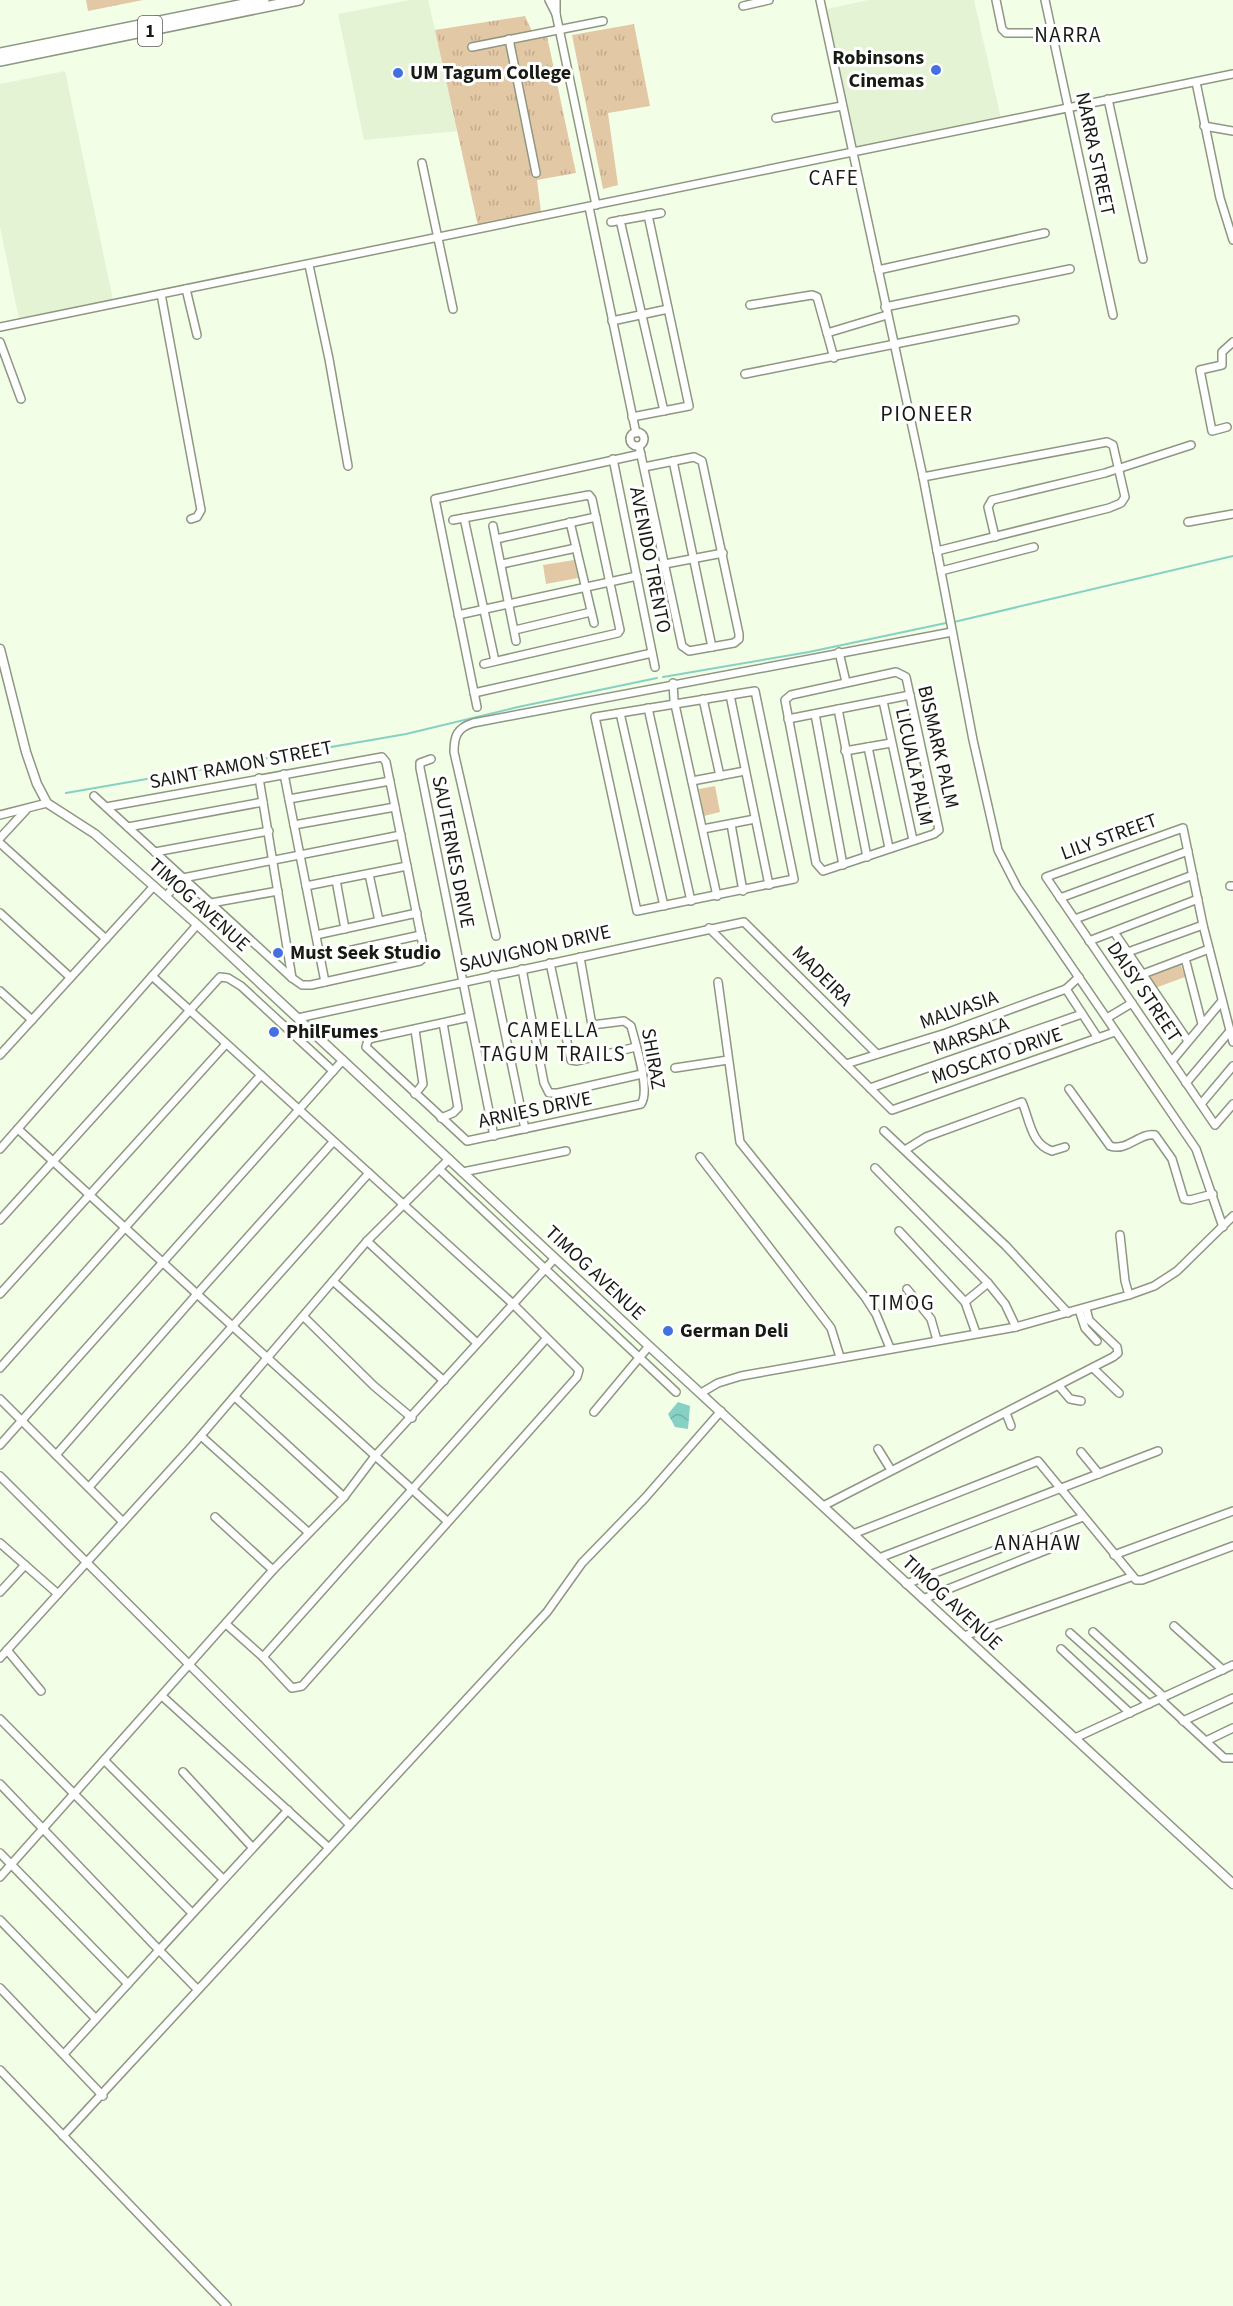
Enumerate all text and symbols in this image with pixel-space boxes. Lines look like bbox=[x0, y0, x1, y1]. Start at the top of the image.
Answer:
road number: 1 bbox=[138, 16, 162, 46]
district label: NARRA bbox=[1034, 20, 1102, 50]
place label: Robinsons Cinemas bbox=[832, 44, 924, 95]
place label: UM Tagum College bbox=[410, 59, 571, 87]
marker: Robinsons Cinemas bbox=[929, 63, 943, 77]
marker: UM Tagum College bbox=[391, 66, 405, 80]
street label: NARRA STREET bbox=[1068, 90, 1122, 219]
district label: CAFE bbox=[809, 163, 859, 193]
district label: PIONEER bbox=[880, 398, 974, 430]
street label: AVENIDO TRENTO bbox=[622, 485, 678, 635]
street label: BISMARK PALM bbox=[910, 683, 966, 811]
street label: LICUALA PALM bbox=[888, 706, 940, 828]
street label: SAINT RAMON STREET bbox=[147, 734, 335, 796]
street label: SAUTERNES DRIVE bbox=[424, 773, 482, 931]
street label: LILY STREET bbox=[1057, 806, 1161, 867]
street label: TIMOG AVENUE bbox=[142, 852, 256, 958]
street label: SAUVIGNON DRIVE bbox=[456, 918, 614, 980]
street label: DAISY STREET bbox=[1100, 936, 1188, 1048]
place label: Must Seek Studio bbox=[290, 939, 441, 967]
street label: MADEIRA bbox=[785, 939, 859, 1013]
marker: Must Seek Studio bbox=[271, 946, 285, 960]
street label: MALVASIA bbox=[916, 983, 1002, 1036]
street label: MARSALA bbox=[929, 1010, 1013, 1062]
district label: CAMELLA TAGUM TRAILS bbox=[480, 1015, 626, 1069]
place label: PhilFumes bbox=[286, 1018, 379, 1046]
street label: MOSCATO DRIVE bbox=[928, 1020, 1066, 1092]
marker: PhilFumes bbox=[267, 1025, 281, 1039]
street label: SHIRAZ bbox=[634, 1026, 672, 1092]
street label: ARNIES DRIVE bbox=[476, 1084, 594, 1136]
street label: TIMOG AVENUE bbox=[539, 1219, 651, 1327]
district label: TIMOG bbox=[869, 1288, 935, 1318]
place label: German Deli bbox=[680, 1317, 789, 1345]
marker: German Deli bbox=[661, 1324, 675, 1338]
district label: ANAHAW bbox=[995, 1528, 1082, 1558]
street label: TIMOG AVENUE bbox=[896, 1549, 1008, 1657]

